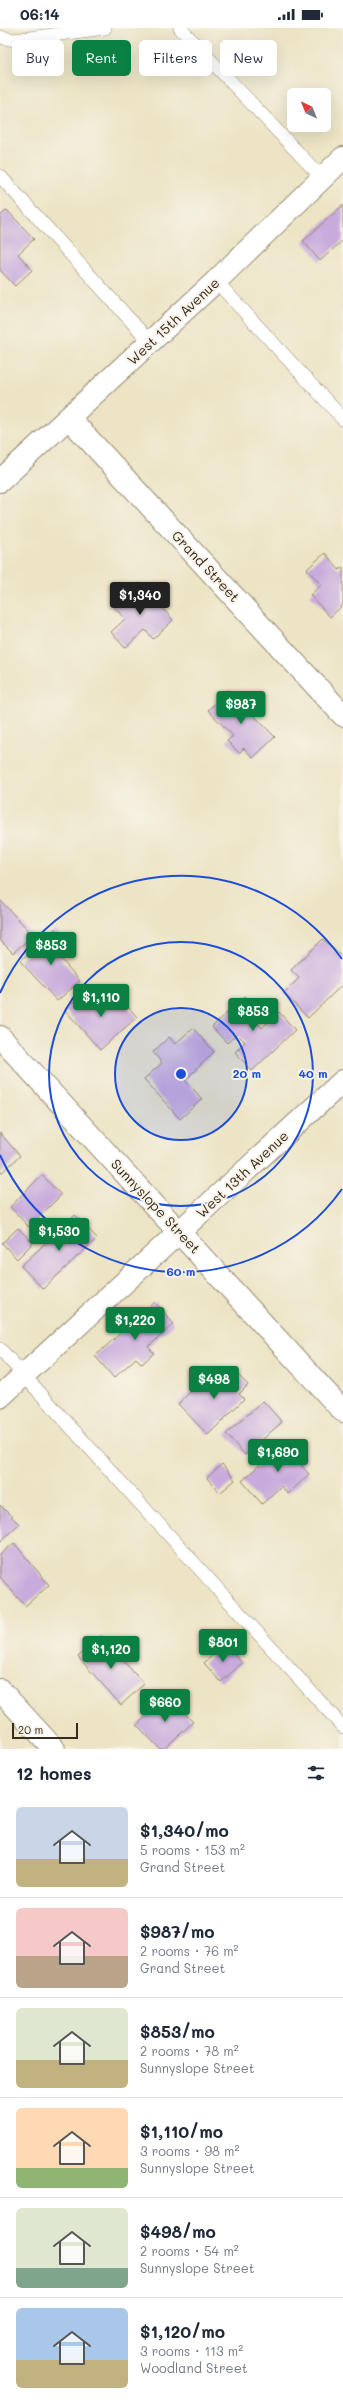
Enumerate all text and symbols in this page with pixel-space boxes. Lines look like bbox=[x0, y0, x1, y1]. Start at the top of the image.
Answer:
text: 06:14 bbox=[20, 4, 60, 24]
chip: Buy bbox=[12, 40, 64, 76]
chip: Rent bbox=[72, 40, 131, 76]
chip: Filters bbox=[139, 40, 212, 76]
chip: New bbox=[220, 40, 277, 76]
north arrow bbox=[287, 88, 331, 132]
map controls bbox=[287, 88, 331, 132]
street label: West 15th Avenue bbox=[123, 273, 223, 369]
street label: Grand Street bbox=[168, 526, 244, 606]
pin: $1,340 bbox=[107, 582, 173, 616]
text: $1,340 bbox=[119, 586, 161, 603]
pin: $987 bbox=[217, 691, 265, 725]
text: $987 bbox=[225, 695, 257, 712]
pin: $853 bbox=[27, 932, 75, 966]
text: $853 bbox=[35, 936, 67, 953]
pin: $1,110 bbox=[68, 984, 134, 1018]
text: $1,110 bbox=[82, 988, 120, 1005]
pin: $853 bbox=[229, 998, 277, 1032]
text: $853 bbox=[237, 1002, 269, 1019]
text: 20 m bbox=[233, 1065, 261, 1081]
text: 40 m bbox=[298, 1065, 328, 1081]
centre of rings bbox=[174, 1067, 188, 1081]
street label: West 13th Avenue bbox=[192, 1126, 292, 1222]
street label: Sunnyslope Street bbox=[107, 1154, 205, 1258]
pin: $1,530 bbox=[26, 1218, 92, 1252]
text: $1,530 bbox=[38, 1222, 80, 1239]
text: 60 m bbox=[167, 1263, 195, 1279]
pin: $1,220 bbox=[102, 1307, 168, 1341]
text: $1,220 bbox=[115, 1311, 155, 1328]
pin: $498 bbox=[190, 1366, 238, 1400]
text: $498 bbox=[198, 1370, 230, 1387]
pin: $1,690 bbox=[245, 1439, 311, 1473]
text: $1,690 bbox=[257, 1443, 299, 1460]
pin: $801 bbox=[199, 1629, 247, 1663]
text: $801 bbox=[208, 1633, 238, 1650]
pin: $1,120 bbox=[78, 1636, 144, 1670]
text: $1,120 bbox=[91, 1640, 131, 1657]
pin: $660 bbox=[141, 1689, 189, 1723]
text: $660 bbox=[149, 1693, 181, 1710]
scale bar bbox=[12, 1721, 78, 1740]
text: 20 m bbox=[18, 1722, 43, 1737]
text: 12 homes bbox=[16, 1762, 92, 1784]
icon: filters bbox=[305, 1762, 327, 1784]
text: $1,340/mo bbox=[140, 1819, 229, 1841]
icon: home bbox=[48, 1823, 96, 1871]
text: 5 rooms · 153 m² bbox=[140, 1841, 245, 1858]
text: Grand Street bbox=[140, 1858, 225, 1875]
text: $987/mo bbox=[140, 1920, 214, 1942]
icon: home bbox=[48, 1924, 96, 1972]
text: 2 rooms · 76 m² bbox=[140, 1942, 239, 1959]
text: Grand Street bbox=[140, 1959, 225, 1976]
text: $853/mo bbox=[140, 2020, 215, 2042]
icon: home bbox=[48, 2024, 96, 2072]
text: 2 rooms · 78 m² bbox=[140, 2042, 239, 2059]
text: Sunnyslope Street bbox=[140, 2059, 255, 2076]
text: $1,110/mo bbox=[140, 2120, 223, 2142]
icon: home bbox=[48, 2124, 96, 2172]
text: 3 rooms · 98 m² bbox=[140, 2142, 239, 2159]
text: Sunnyslope Street bbox=[140, 2159, 255, 2176]
text: $498/mo bbox=[140, 2220, 216, 2242]
icon: home bbox=[48, 2224, 96, 2272]
text: 2 rooms · 54 m² bbox=[140, 2242, 239, 2259]
text: Sunnyslope Street bbox=[140, 2259, 255, 2276]
text: $1,120/mo bbox=[140, 2320, 225, 2342]
icon: home bbox=[48, 2324, 96, 2372]
text: 3 rooms · 113 m² bbox=[140, 2342, 243, 2359]
text: Woodland Street bbox=[140, 2359, 247, 2376]

